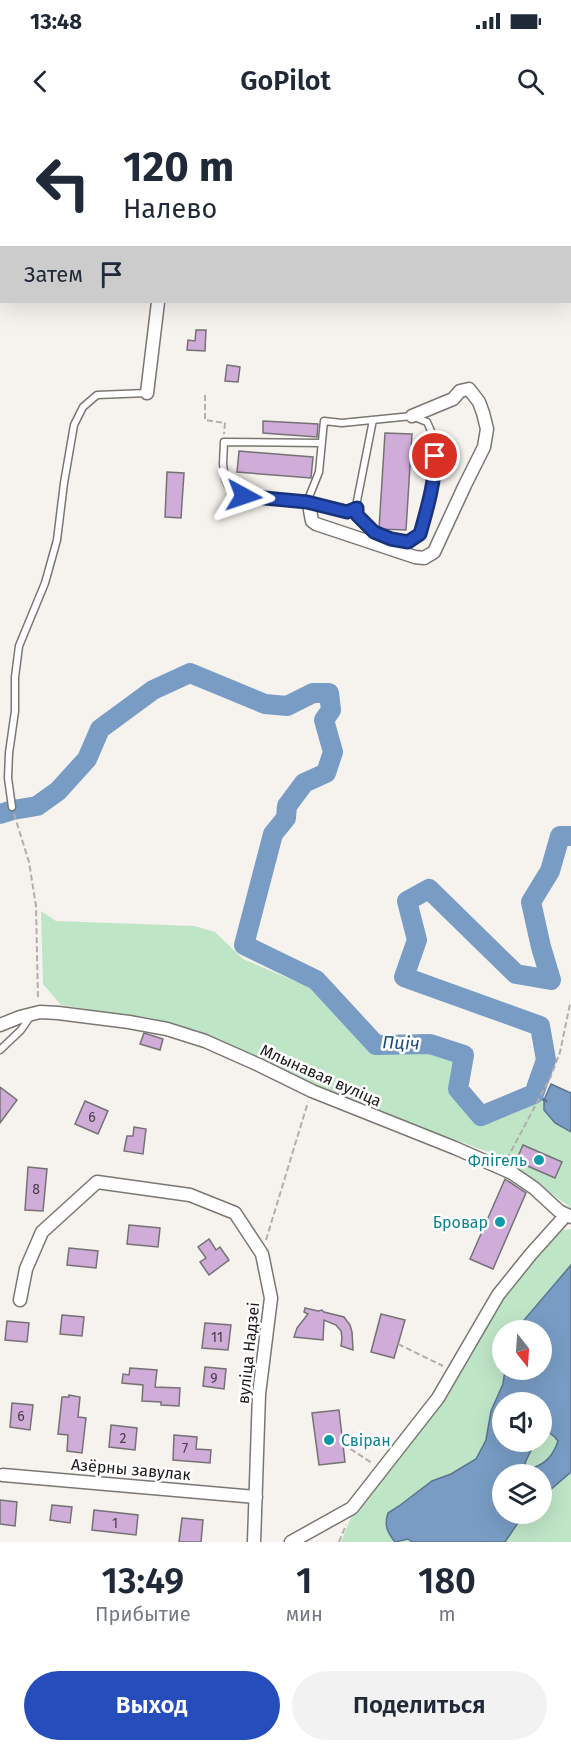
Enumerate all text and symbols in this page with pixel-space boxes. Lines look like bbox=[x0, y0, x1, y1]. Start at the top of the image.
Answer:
text: 13:48 bbox=[30, 8, 82, 35]
icon: back bbox=[24, 65, 57, 98]
text: GoPilot bbox=[240, 65, 331, 97]
icon: search bbox=[514, 65, 547, 98]
text: 120 m bbox=[123, 142, 234, 192]
icon: left bbox=[24, 144, 102, 222]
text: Налево bbox=[123, 193, 217, 225]
icon: arrive bbox=[95, 258, 128, 291]
text: Затем bbox=[24, 261, 83, 288]
pin bbox=[409, 430, 460, 481]
icon: arrive bbox=[418, 439, 451, 472]
position arrow bbox=[212, 464, 276, 528]
water label: Пціч bbox=[382, 1031, 420, 1055]
street label: Млынавая вуліца bbox=[257, 1040, 384, 1111]
house number: 6 bbox=[88, 1109, 96, 1126]
place label: Флігель bbox=[468, 1151, 527, 1170]
marker: Флігель bbox=[532, 1153, 546, 1167]
house number: 8 bbox=[32, 1181, 40, 1198]
place label: Бровар bbox=[433, 1213, 488, 1232]
marker: Бровар bbox=[493, 1215, 507, 1229]
street label: вуліца Надзеі bbox=[234, 1301, 263, 1405]
north arrow bbox=[492, 1320, 552, 1380]
map controls bbox=[492, 1320, 552, 1524]
house number: 11 bbox=[211, 1329, 223, 1346]
house number: 9 bbox=[210, 1370, 218, 1387]
button: sound bbox=[492, 1392, 552, 1452]
house number: 6 bbox=[17, 1408, 25, 1425]
house number: 2 bbox=[120, 1430, 127, 1447]
place label: Свіран bbox=[341, 1431, 391, 1450]
marker: Свіран bbox=[322, 1433, 336, 1447]
house number: 7 bbox=[182, 1440, 188, 1457]
street label: Азёрны завулак bbox=[70, 1455, 192, 1484]
button: layers bbox=[492, 1464, 552, 1524]
house number: 1 bbox=[112, 1515, 118, 1532]
text: 13:49 bbox=[102, 1559, 184, 1603]
text: 1 bbox=[296, 1559, 313, 1603]
text: 180 bbox=[418, 1559, 476, 1603]
text: Прибытие bbox=[95, 1602, 191, 1626]
text: мин bbox=[286, 1602, 323, 1626]
text: m bbox=[438, 1602, 456, 1626]
button: Выход bbox=[24, 1671, 280, 1740]
button: Поделиться bbox=[292, 1671, 547, 1740]

